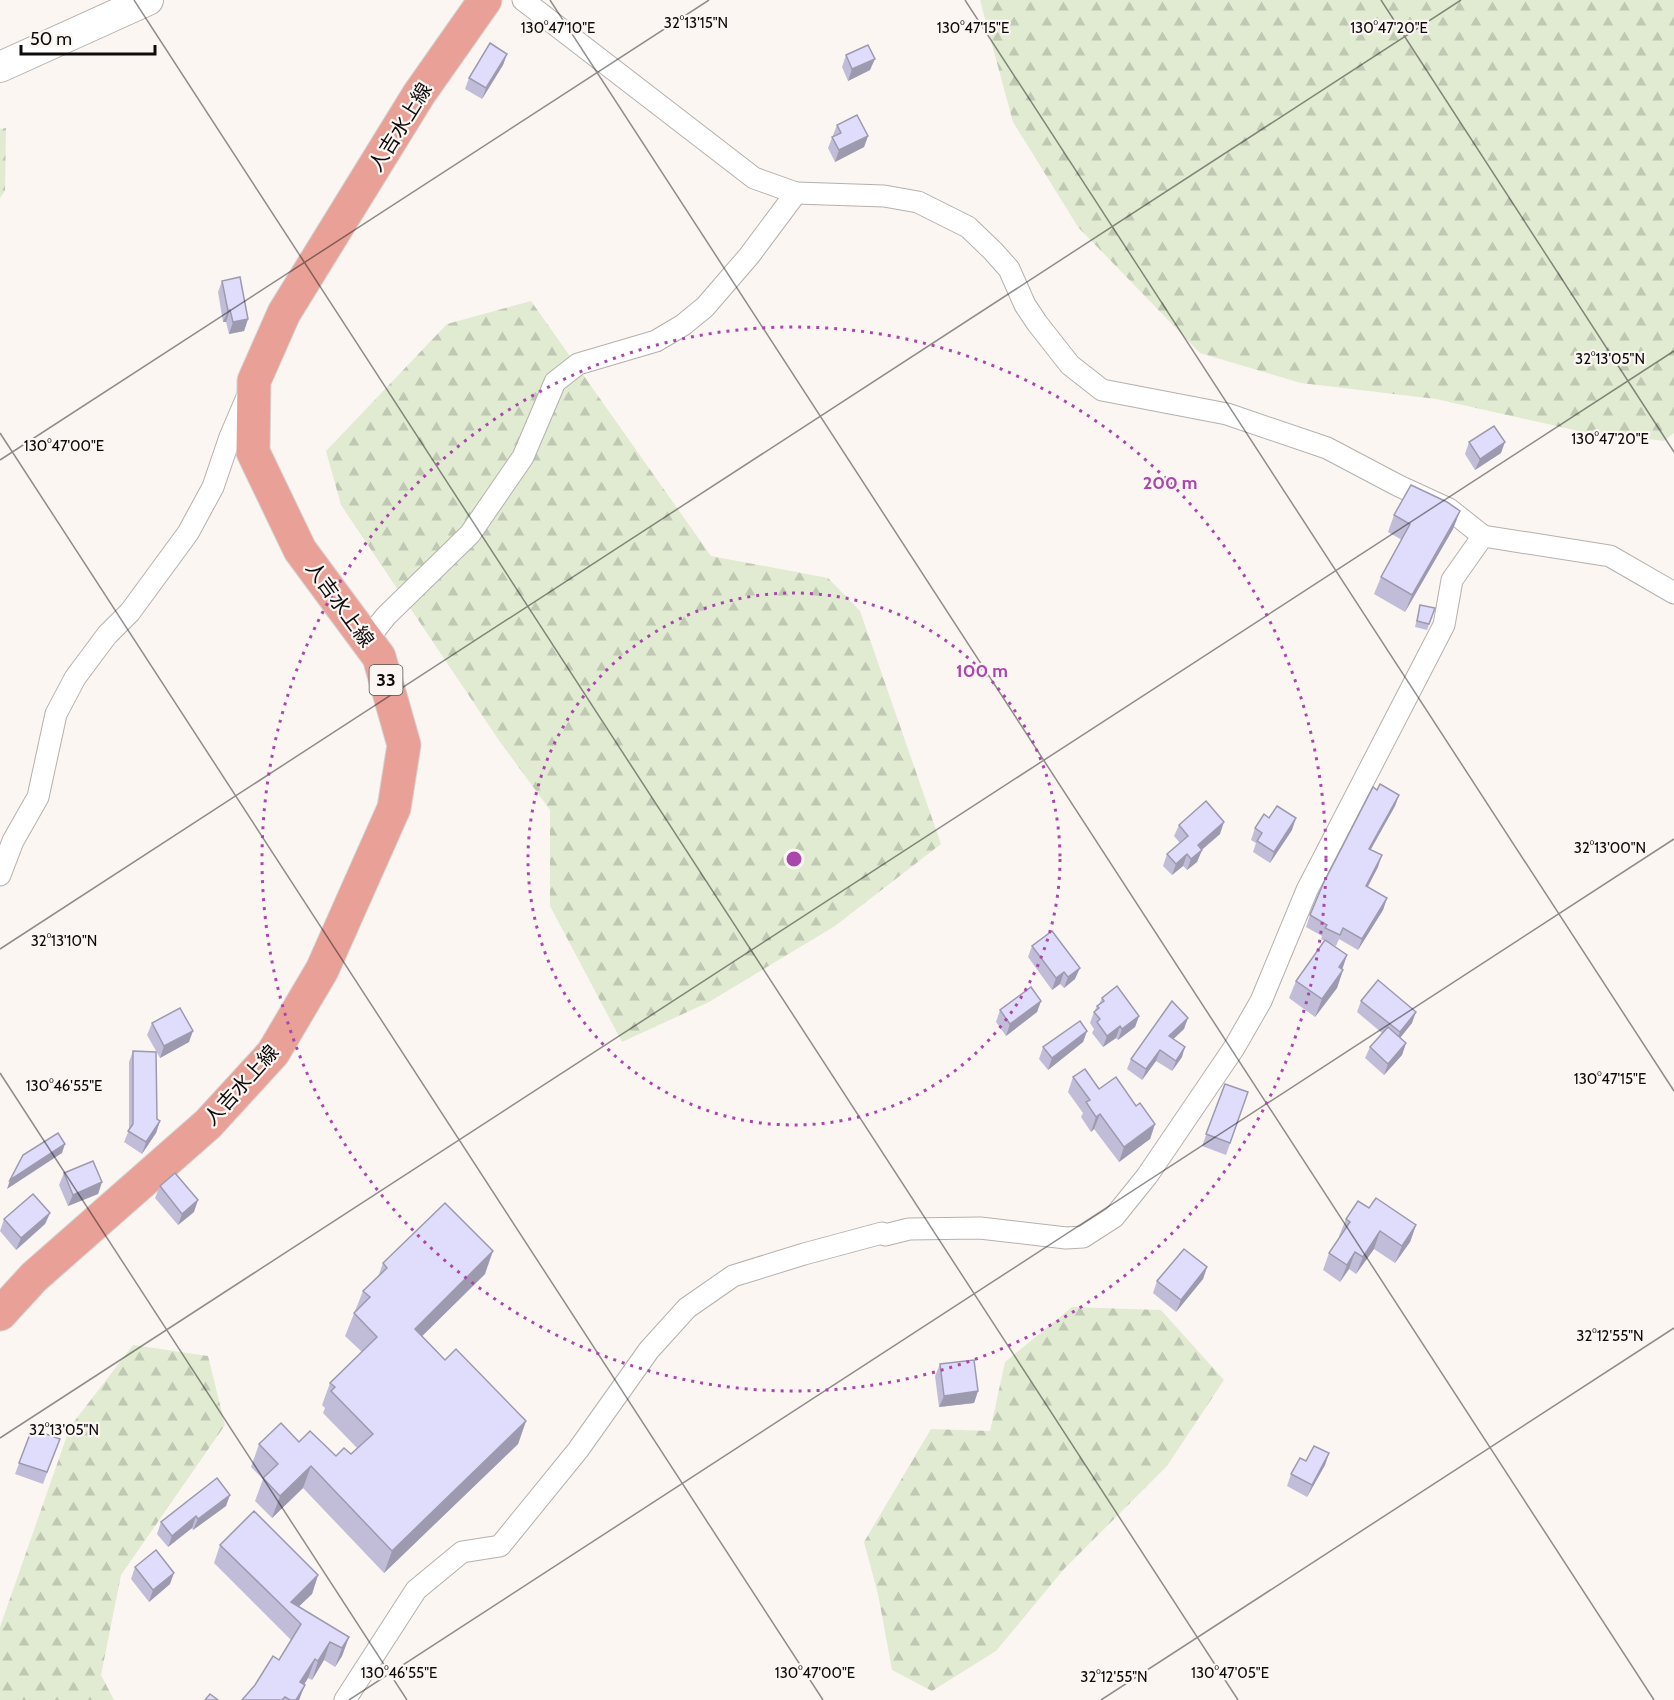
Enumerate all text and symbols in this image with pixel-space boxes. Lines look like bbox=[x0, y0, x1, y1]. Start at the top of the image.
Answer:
text: 32°13'15"N bbox=[664, 14, 728, 32]
scale bar bbox=[21, 18, 154, 56]
text: 130°47'10"E bbox=[521, 19, 595, 37]
text: 130°47'15"E bbox=[937, 19, 1009, 37]
text: 130°47'20"E bbox=[1350, 19, 1428, 37]
text: 50 m bbox=[30, 28, 72, 50]
street label: 人吉水上線 bbox=[363, 78, 437, 176]
text: 32°13'05"N bbox=[1575, 350, 1645, 368]
text: 130°47'20"E bbox=[1571, 430, 1649, 448]
text: 130°47'00"E bbox=[24, 437, 104, 455]
text: 200 m bbox=[1143, 472, 1197, 494]
street label: 人吉水上線 bbox=[301, 556, 379, 652]
text: 100 m bbox=[956, 660, 1008, 682]
road number: 33 bbox=[370, 665, 402, 695]
text: 32°13'00"N bbox=[1574, 839, 1646, 857]
centre of rings bbox=[784, 849, 804, 869]
text: 32°13'10"N bbox=[31, 932, 97, 950]
street label: 人吉水上線 bbox=[199, 1040, 283, 1130]
text: 130°47'15"E bbox=[1574, 1070, 1646, 1088]
text: 130°46'55"E bbox=[26, 1077, 102, 1095]
text: 32°12'55"N bbox=[1576, 1327, 1644, 1345]
text: 32°13'05"N bbox=[29, 1421, 99, 1439]
text: 130°46'55"E bbox=[361, 1664, 437, 1682]
text: 130°47'00"E bbox=[775, 1664, 855, 1682]
text: 130°47'05"E bbox=[1191, 1664, 1269, 1682]
text: 32°12'55"N bbox=[1080, 1668, 1148, 1686]

